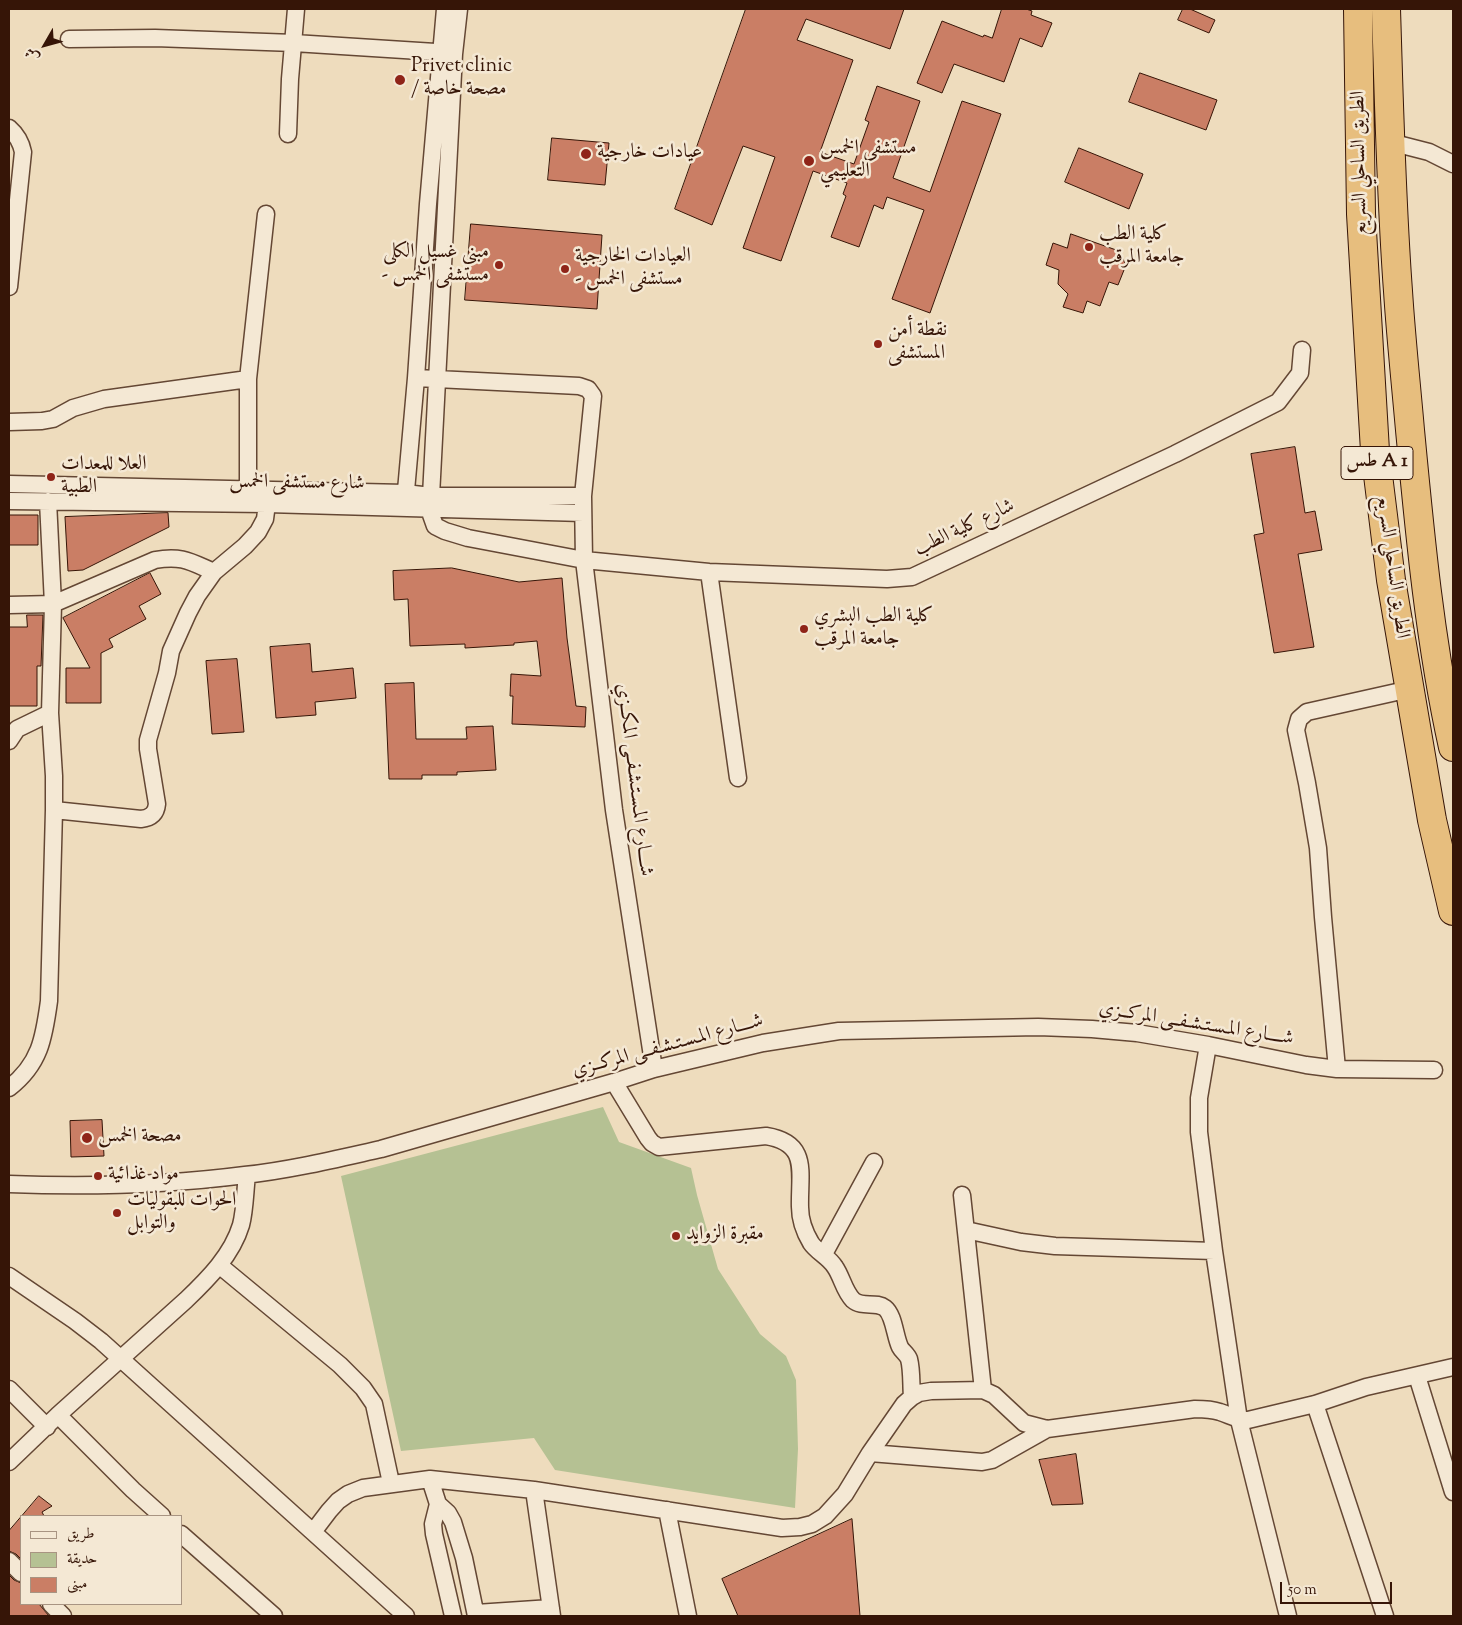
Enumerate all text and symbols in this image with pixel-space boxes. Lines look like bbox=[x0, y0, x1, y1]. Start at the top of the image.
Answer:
north arrow bbox=[20, 20, 70, 70]
text: ش bbox=[21, 43, 45, 66]
place label: Privet clinic / مصحة خاصة bbox=[411, 56, 512, 103]
marker: Privet clinic / مصحة خاصة bbox=[393, 73, 407, 87]
street label: الطريق الساحلي السريع bbox=[1348, 91, 1374, 235]
place label: مستشفى الخمس التعليمي bbox=[820, 138, 917, 185]
place label: عيادات خارجية bbox=[597, 142, 702, 166]
marker: عيادات خارجية bbox=[579, 147, 593, 161]
marker: مستشفى الخمس التعليمي bbox=[802, 154, 816, 168]
place label: كلية الطب جامعة المرقب bbox=[1099, 224, 1184, 271]
marker: كلية الطب جامعة المرقب bbox=[1083, 241, 1095, 253]
place label: مبنى غسيل الكلى - مستشفى الخمس bbox=[381, 242, 489, 289]
place label: العيادات الخارجية - مستشفى الخمس bbox=[575, 246, 691, 293]
marker: مبنى غسيل الكلى - مستشفى الخمس bbox=[493, 259, 505, 271]
marker: العيادات الخارجية - مستشفى الخمس bbox=[559, 263, 571, 275]
place label: نقطة أمن المستشفى bbox=[888, 320, 947, 367]
marker: نقطة أمن المستشفى bbox=[872, 338, 884, 350]
road number: طس A 1 bbox=[1341, 446, 1413, 479]
place label: العلا للمعدات الطبية bbox=[61, 454, 147, 501]
marker: العلا للمعدات الطبية bbox=[45, 471, 57, 483]
street label: شارع مستشفى الخمس bbox=[229, 471, 365, 497]
street label: الطريق الساحلي السريع bbox=[1369, 494, 1413, 640]
street label: شارع كلية الطب bbox=[911, 495, 1019, 563]
place label: كلية الطب البشري جامعة المرقب bbox=[814, 606, 934, 653]
marker: كلية الطب البشري جامعة المرقب bbox=[798, 623, 810, 635]
street label: شــــارع المـسـتـشـفــى المكــزي bbox=[609, 682, 657, 878]
street label: شــــارع المـسـتـشـفــى المركــزي bbox=[1097, 998, 1295, 1052]
street label: شــــارع المـسـتـشـفــى المركــزي bbox=[570, 1010, 766, 1084]
place label: مصحة الخمس bbox=[98, 1126, 182, 1150]
marker: مصحة الخمس bbox=[80, 1131, 94, 1145]
place label: مواد غذائية bbox=[108, 1164, 179, 1188]
marker: مواد غذائية bbox=[92, 1170, 104, 1182]
place label: الحوات للبقوليات والتوابل bbox=[127, 1190, 236, 1237]
marker: الحوات للبقوليات والتوابل bbox=[111, 1207, 123, 1219]
place label: مقبرة الزوايد bbox=[686, 1224, 764, 1248]
marker: مقبرة الزوايد bbox=[670, 1230, 682, 1242]
legend bbox=[20, 1515, 182, 1605]
text: طريق bbox=[67, 1524, 94, 1545]
text: حديقة bbox=[67, 1549, 97, 1570]
scale bar bbox=[1282, 1572, 1394, 1604]
text: مبنى bbox=[67, 1574, 87, 1595]
text: 50 m bbox=[1288, 1580, 1317, 1601]

